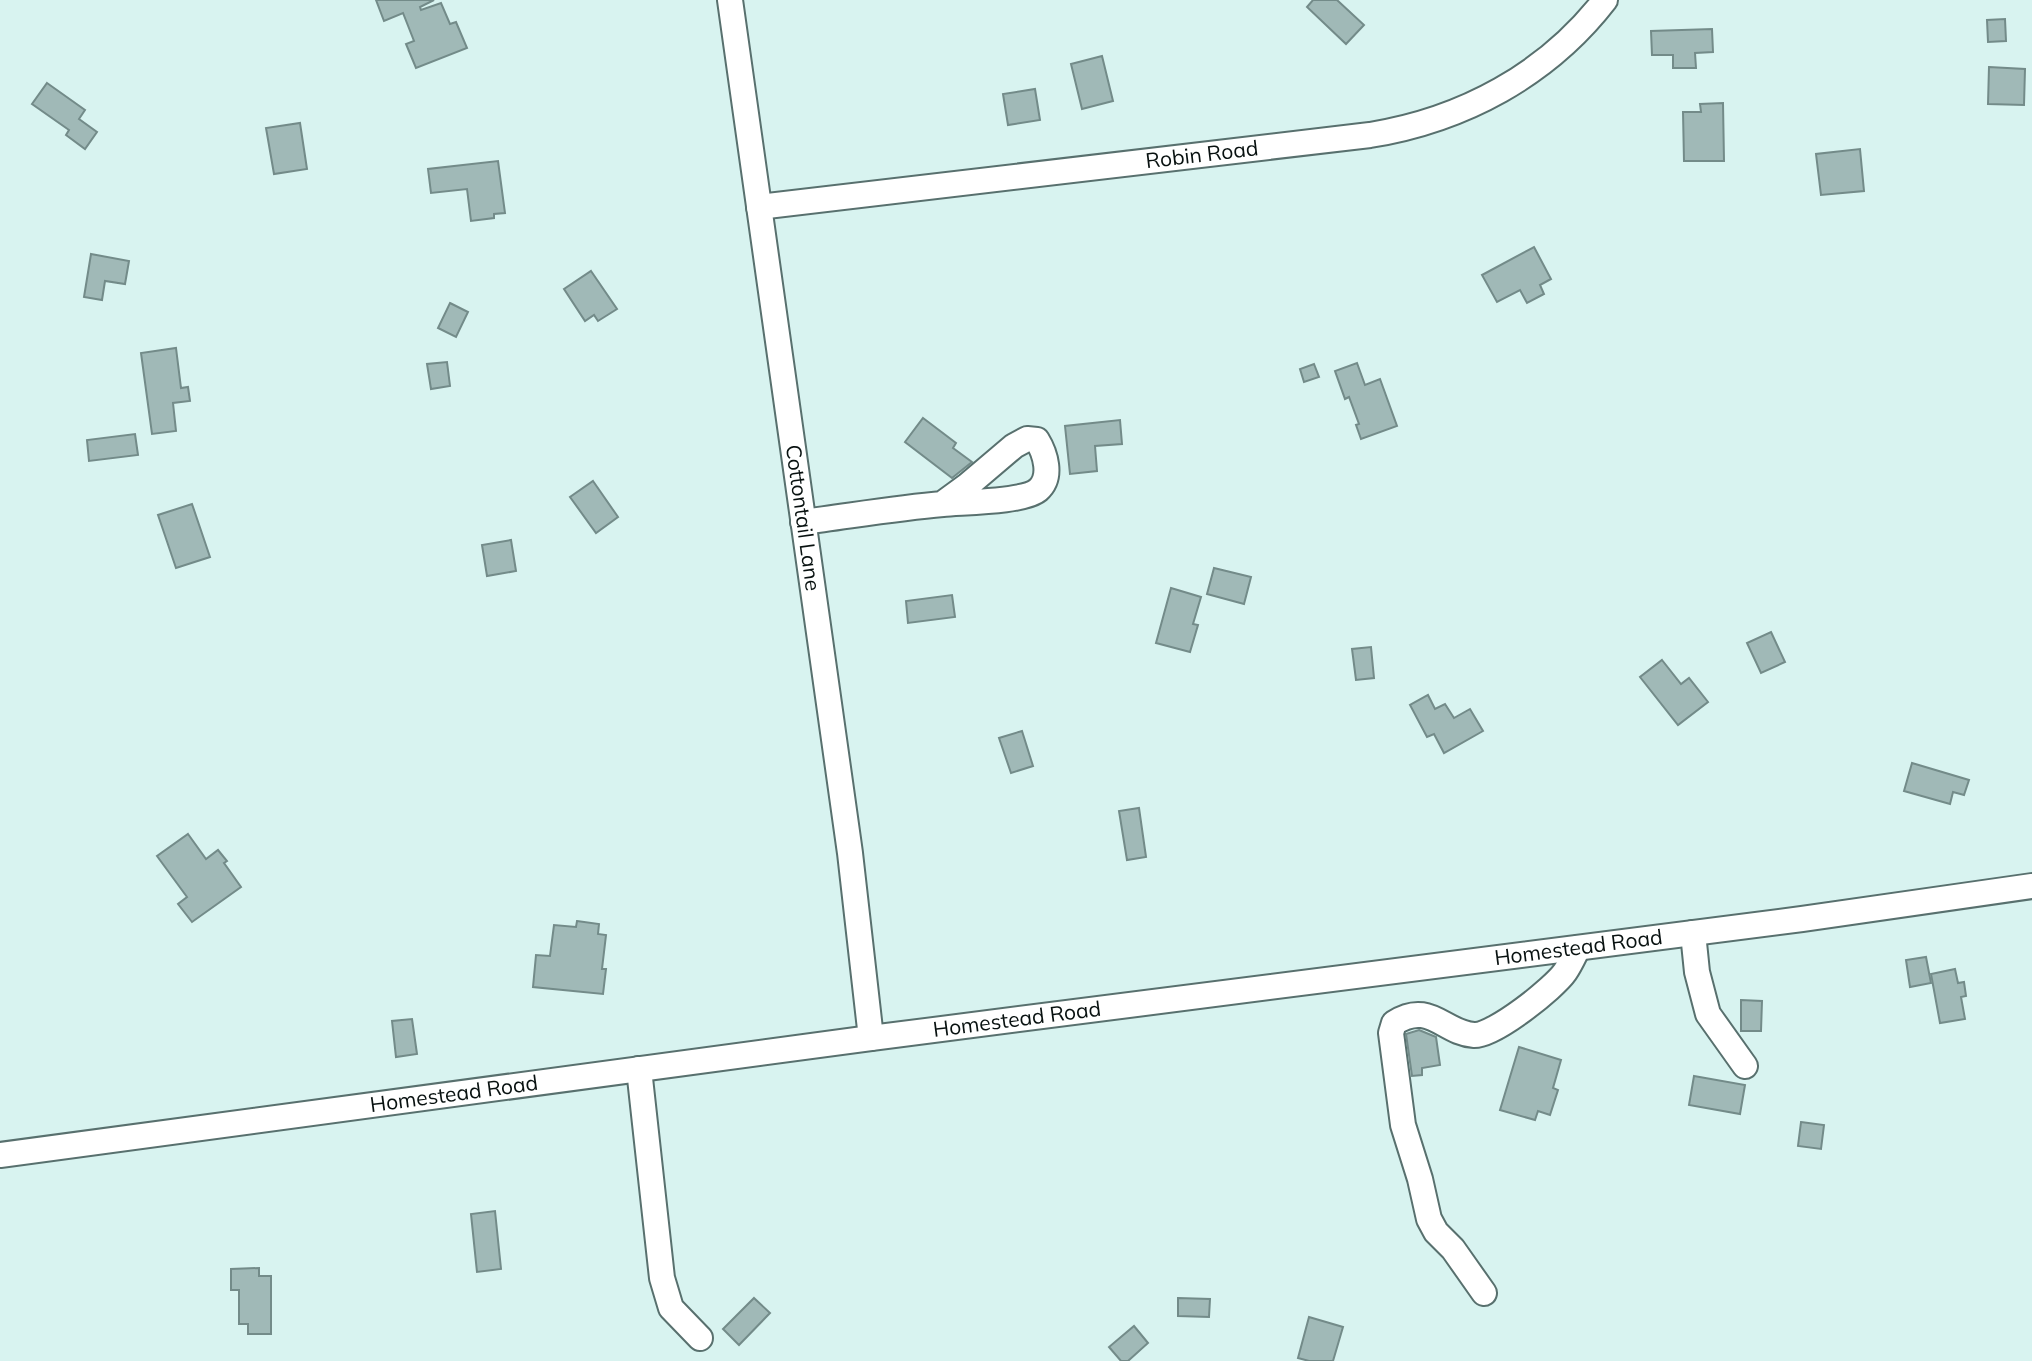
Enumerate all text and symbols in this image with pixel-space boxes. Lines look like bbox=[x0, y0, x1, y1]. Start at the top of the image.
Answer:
street label: Robin Road bbox=[1144, 134, 1260, 173]
street label: Cottontail Lane bbox=[781, 443, 827, 593]
street label: Homestead Road bbox=[1493, 923, 1664, 970]
street label: Homestead Road bbox=[931, 995, 1102, 1042]
street label: Homestead Road bbox=[368, 1069, 539, 1117]

